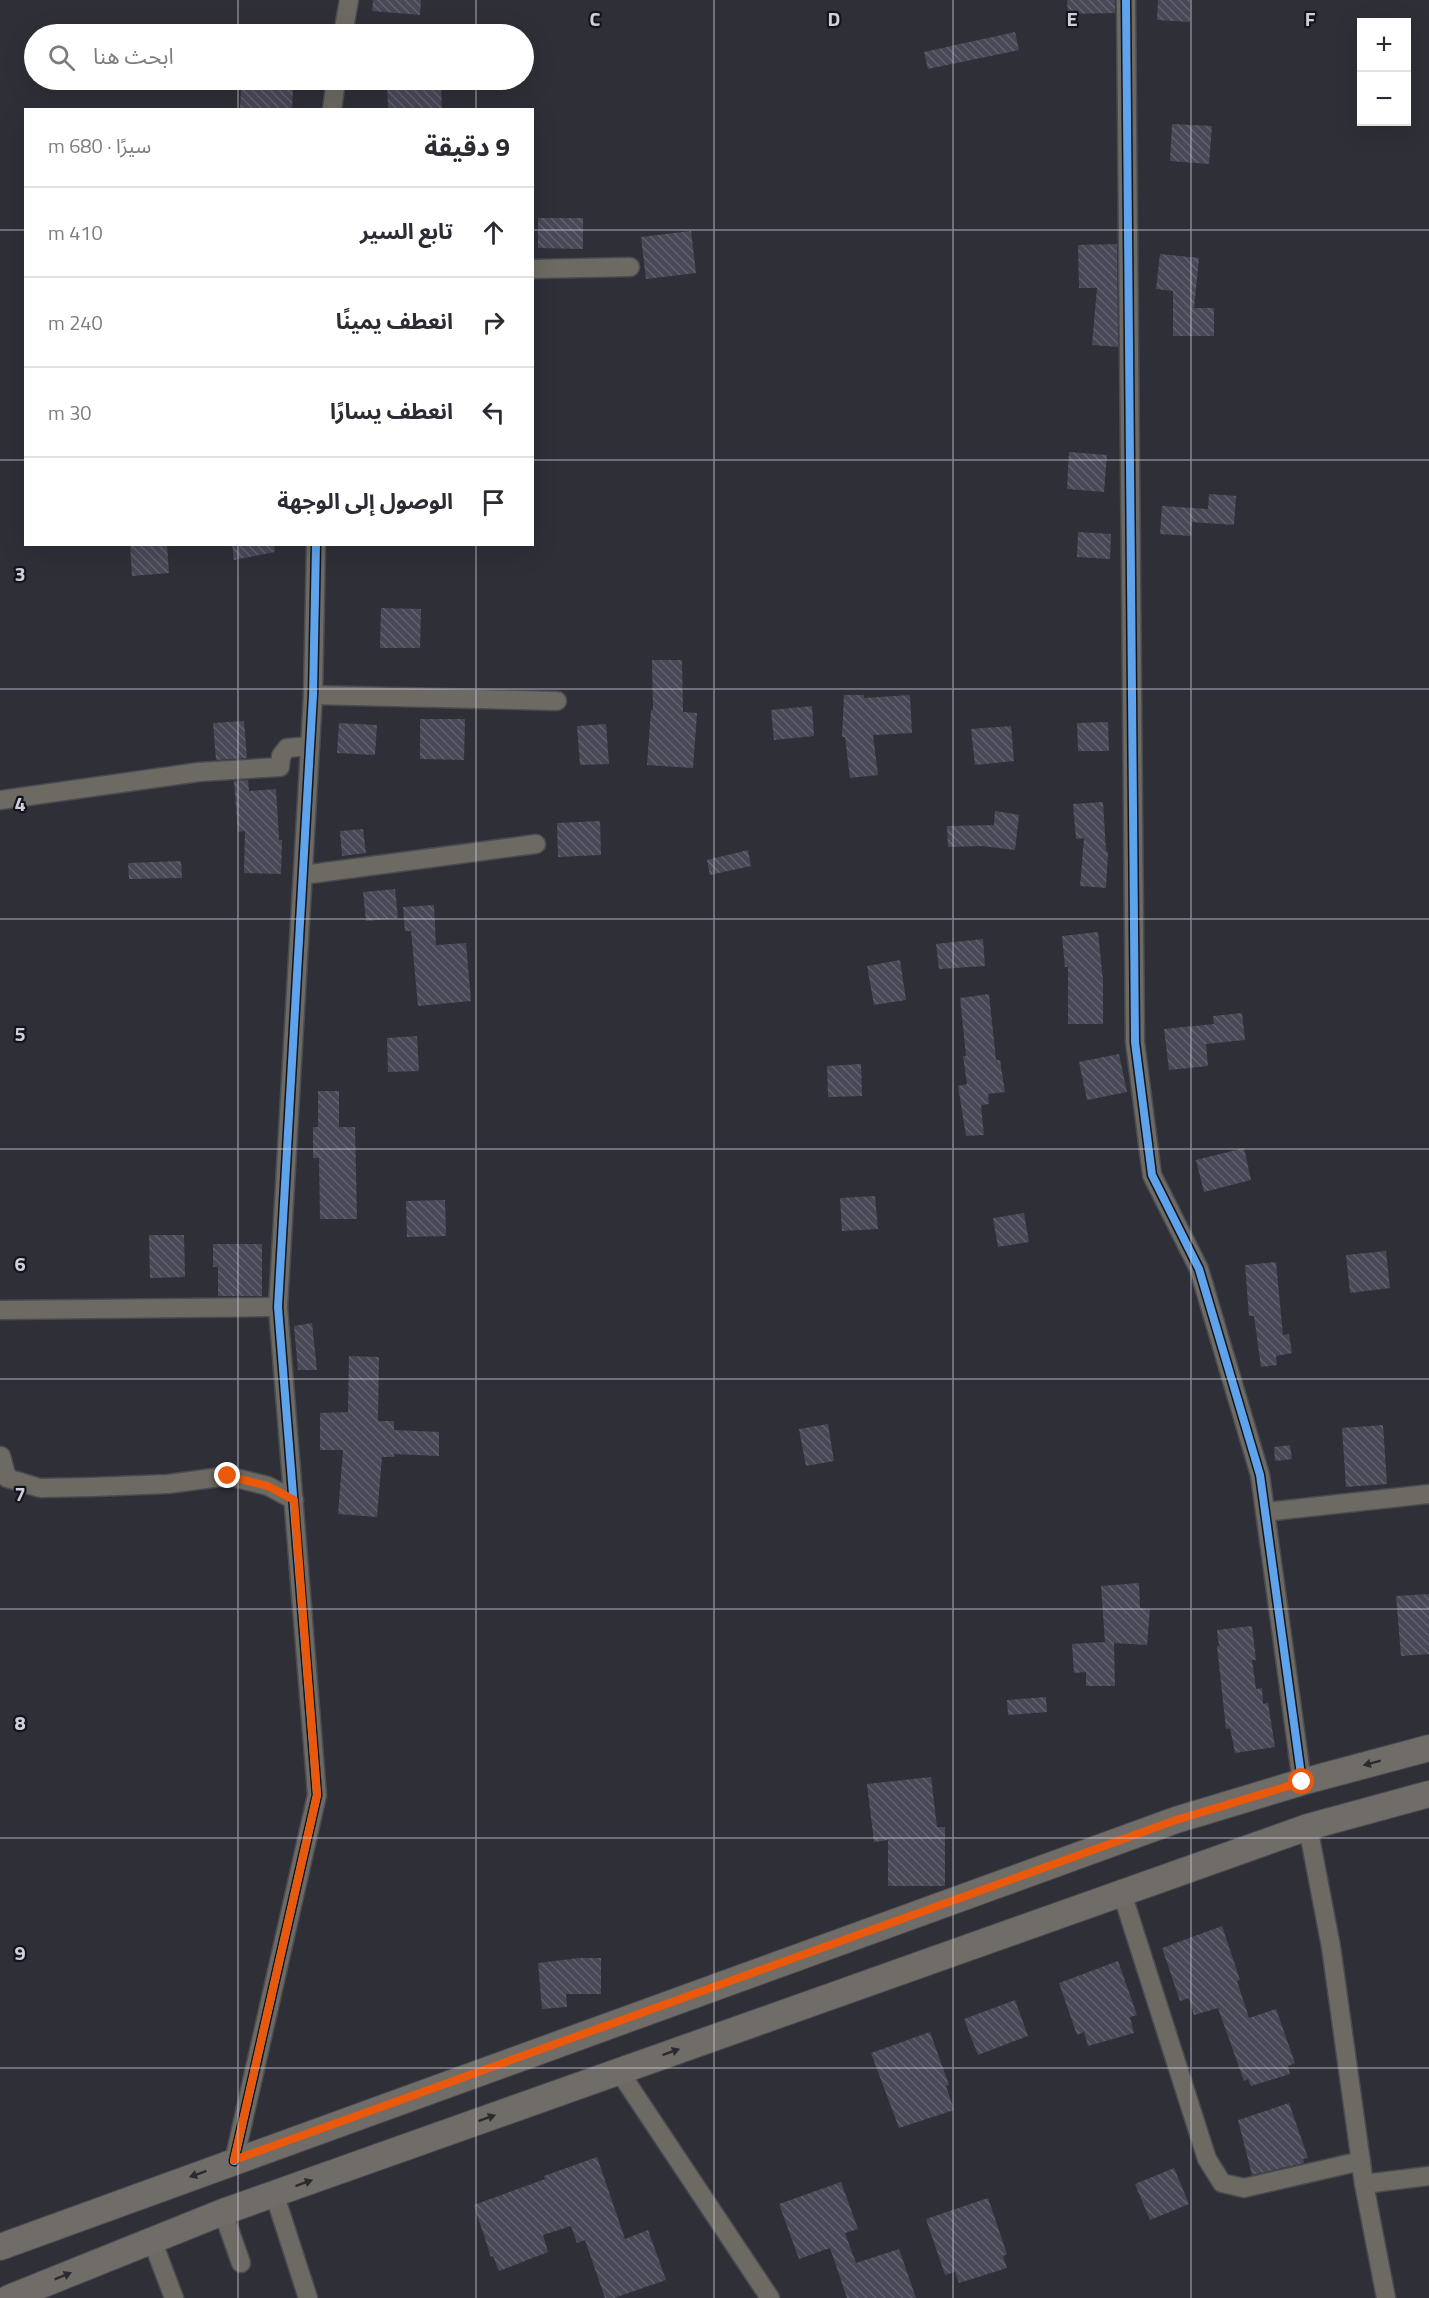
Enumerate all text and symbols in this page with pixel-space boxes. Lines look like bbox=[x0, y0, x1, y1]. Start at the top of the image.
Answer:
text: C bbox=[590, 3, 601, 34]
text: D bbox=[828, 3, 840, 34]
text: E bbox=[1066, 3, 1078, 34]
text: F bbox=[1305, 3, 1316, 34]
map controls bbox=[1357, 18, 1411, 126]
button: + bbox=[1357, 18, 1411, 72]
search box bbox=[24, 24, 534, 90]
text: ابحث هنا bbox=[93, 39, 174, 73]
icon: search bbox=[45, 41, 78, 74]
button: − bbox=[1357, 72, 1411, 126]
text: 9 دقيقة bbox=[424, 127, 510, 166]
text: سيرًا · 680 m bbox=[48, 130, 151, 161]
text: تابع السير bbox=[360, 214, 453, 248]
icon: ahead bbox=[477, 216, 510, 249]
text: 410 m bbox=[48, 217, 103, 248]
text: انعطف يمينًا bbox=[336, 304, 453, 338]
icon: right bbox=[477, 306, 510, 339]
text: 240 m bbox=[48, 307, 103, 338]
text: انعطف يسارًا bbox=[330, 394, 453, 428]
icon: left bbox=[477, 396, 510, 429]
text: 30 m bbox=[48, 397, 92, 428]
text: الوصول إلى الوجهة bbox=[277, 484, 453, 518]
icon: arrive bbox=[477, 486, 510, 519]
text: 3 bbox=[14, 558, 26, 589]
text: 4 bbox=[14, 788, 26, 819]
text: 5 bbox=[14, 1018, 26, 1049]
text: 6 bbox=[14, 1248, 26, 1279]
route end bbox=[214, 1462, 240, 1488]
text: 7 bbox=[14, 1478, 26, 1509]
text: 8 bbox=[14, 1707, 26, 1738]
one-way arrow bbox=[1363, 1758, 1382, 1768]
route start bbox=[1288, 1768, 1314, 1794]
text: 9 bbox=[14, 1937, 26, 1968]
one-way arrow bbox=[662, 2047, 680, 2057]
one-way arrow bbox=[478, 2112, 496, 2122]
one-way arrow bbox=[189, 2170, 207, 2179]
one-way arrow bbox=[295, 2177, 313, 2187]
one-way arrow bbox=[54, 2271, 72, 2280]

